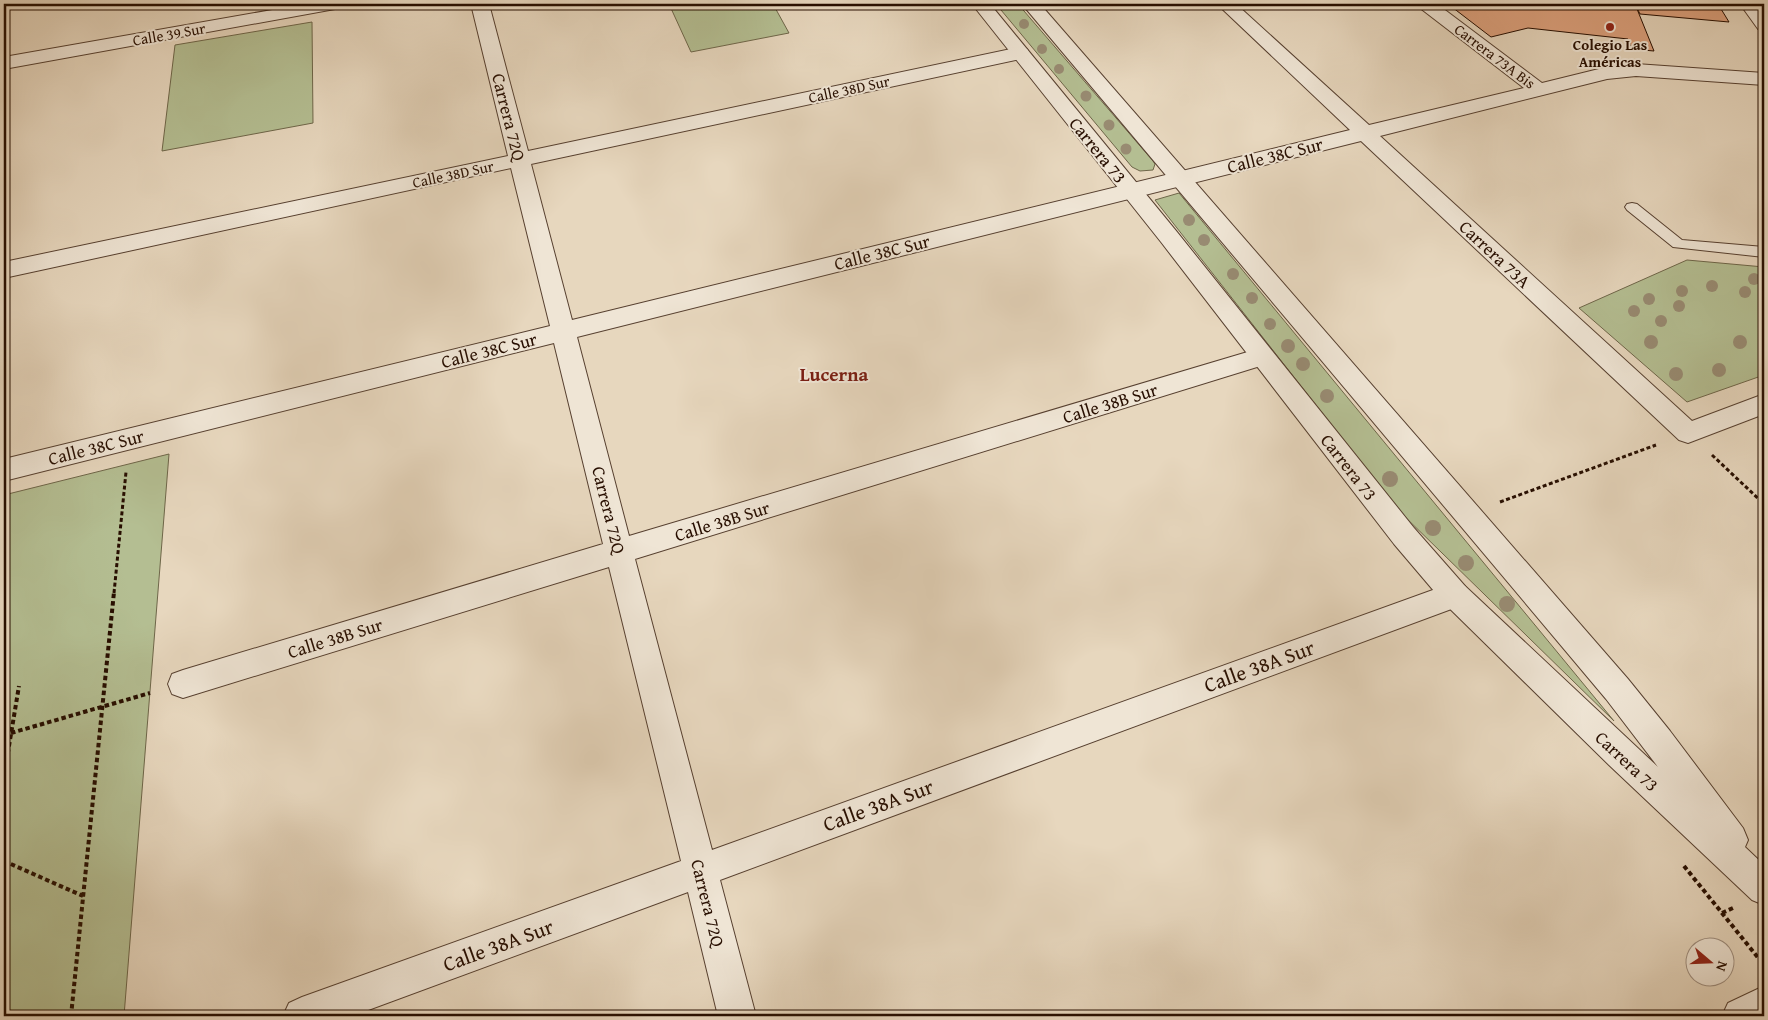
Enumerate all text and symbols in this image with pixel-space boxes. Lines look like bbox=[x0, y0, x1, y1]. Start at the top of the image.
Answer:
street label: Calle 39 Sur bbox=[131, 17, 207, 51]
street label: Carrera 73A Bis bbox=[1450, 19, 1540, 93]
marker: Colegio Las Américas bbox=[1604, 21, 1616, 33]
place label: Colegio Las Américas bbox=[1573, 34, 1647, 72]
street label: Carrera 72Q bbox=[485, 70, 533, 165]
street label: Calle 38D Sur bbox=[806, 70, 892, 108]
street label: Carrera 73 bbox=[1063, 111, 1133, 189]
street label: Calle 38C Sur bbox=[1224, 130, 1326, 180]
street label: Calle 38D Sur bbox=[410, 155, 496, 193]
street label: Carrera 73A bbox=[1453, 214, 1537, 294]
street label: Calle 38C Sur bbox=[831, 227, 933, 277]
street label: Calle 38C Sur bbox=[438, 325, 540, 375]
district label: Lucerna bbox=[800, 360, 869, 388]
street label: Calle 38B Sur bbox=[1059, 376, 1161, 430]
street label: Calle 38C Sur bbox=[45, 422, 147, 472]
street label: Carrera 73 bbox=[1314, 428, 1384, 506]
street label: Carrera 72Q bbox=[585, 463, 633, 558]
street label: Calle 38B Sur bbox=[671, 494, 773, 548]
street label: Calle 38B Sur bbox=[284, 611, 386, 665]
street label: Calle 38A Sur bbox=[1199, 632, 1319, 700]
street label: Carrera 73 bbox=[1589, 724, 1665, 798]
street label: Calle 38A Sur bbox=[818, 771, 938, 839]
street label: Carrera 72Q bbox=[684, 856, 732, 951]
street label: Calle 38A Sur bbox=[438, 911, 558, 979]
north arrow bbox=[1686, 938, 1736, 988]
text: N bbox=[1711, 959, 1733, 975]

